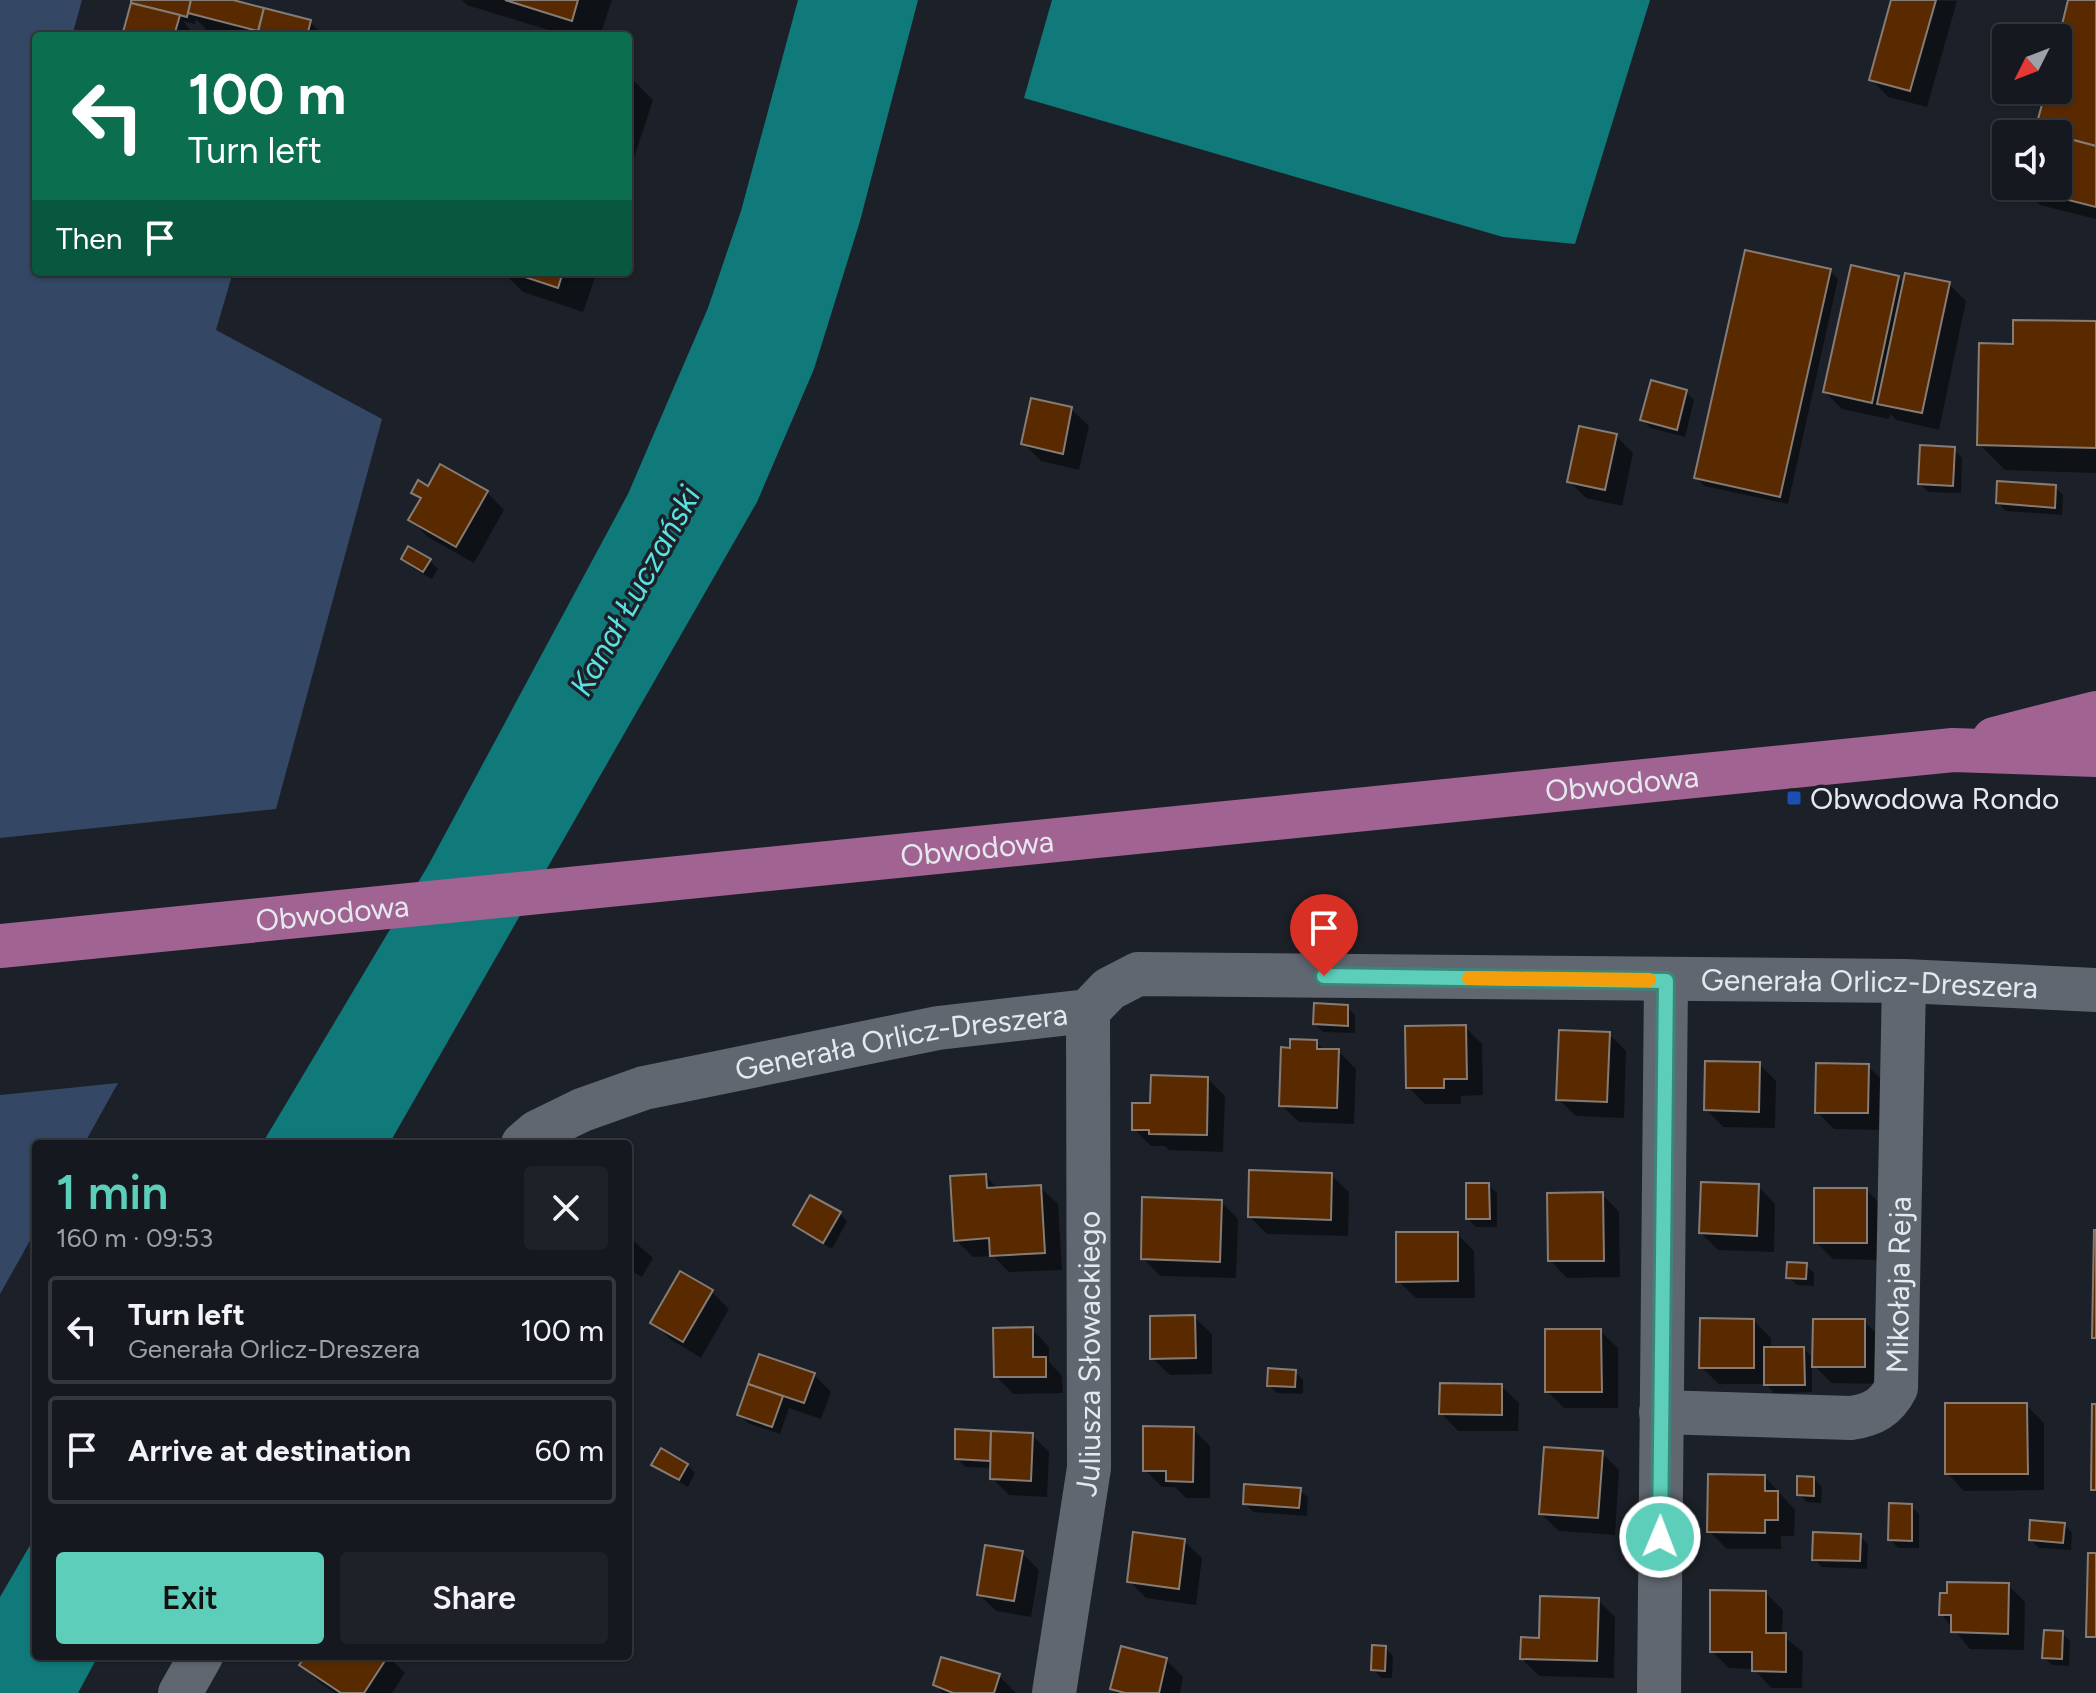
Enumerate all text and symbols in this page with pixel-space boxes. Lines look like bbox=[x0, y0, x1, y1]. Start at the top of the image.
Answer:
north arrow bbox=[1992, 24, 2072, 104]
map controls bbox=[1992, 24, 2072, 200]
text: 100 m bbox=[188, 61, 346, 128]
icon: left bbox=[56, 64, 160, 168]
button: sound bbox=[1992, 120, 2072, 200]
text: Turn left bbox=[188, 129, 322, 172]
icon: arrive bbox=[138, 216, 182, 260]
text: Then bbox=[56, 220, 122, 257]
water label: Kanał Łuczański bbox=[562, 479, 709, 702]
street label: Obwodowa bbox=[1543, 757, 1700, 809]
place label: Obwodowa Rondo bbox=[1810, 780, 2059, 817]
marker: Obwodowa Rondo bbox=[1785, 789, 1803, 807]
street label: Obwodowa bbox=[899, 822, 1056, 874]
street label: Obwodowa bbox=[254, 887, 411, 939]
pin bbox=[1290, 894, 1358, 976]
icon: arrive bbox=[1302, 906, 1346, 950]
street label: Generała Orlicz-Dreszera bbox=[1701, 961, 2039, 1006]
street label: Generała Orlicz-Dreszera bbox=[731, 995, 1069, 1088]
text: 1 min bbox=[56, 1163, 168, 1221]
button: close bbox=[524, 1166, 608, 1250]
street label: Mikołaja Reja bbox=[1878, 1196, 1918, 1374]
street label: Juliusza Słowackiego bbox=[1066, 1211, 1108, 1499]
text: 160 m · 09:53 bbox=[56, 1222, 213, 1254]
text: Turn left bbox=[128, 1296, 245, 1333]
icon: left bbox=[60, 1308, 104, 1352]
text: 100 m bbox=[520, 1312, 604, 1349]
text: Generała Orlicz-Dreszera bbox=[128, 1333, 420, 1365]
icon: arrive bbox=[60, 1428, 104, 1472]
text: Arrive at destination bbox=[128, 1432, 411, 1469]
text: 60 m bbox=[535, 1432, 604, 1469]
position arrow bbox=[1618, 1495, 1702, 1579]
button: Exit bbox=[56, 1552, 324, 1644]
button: Share bbox=[340, 1552, 608, 1644]

